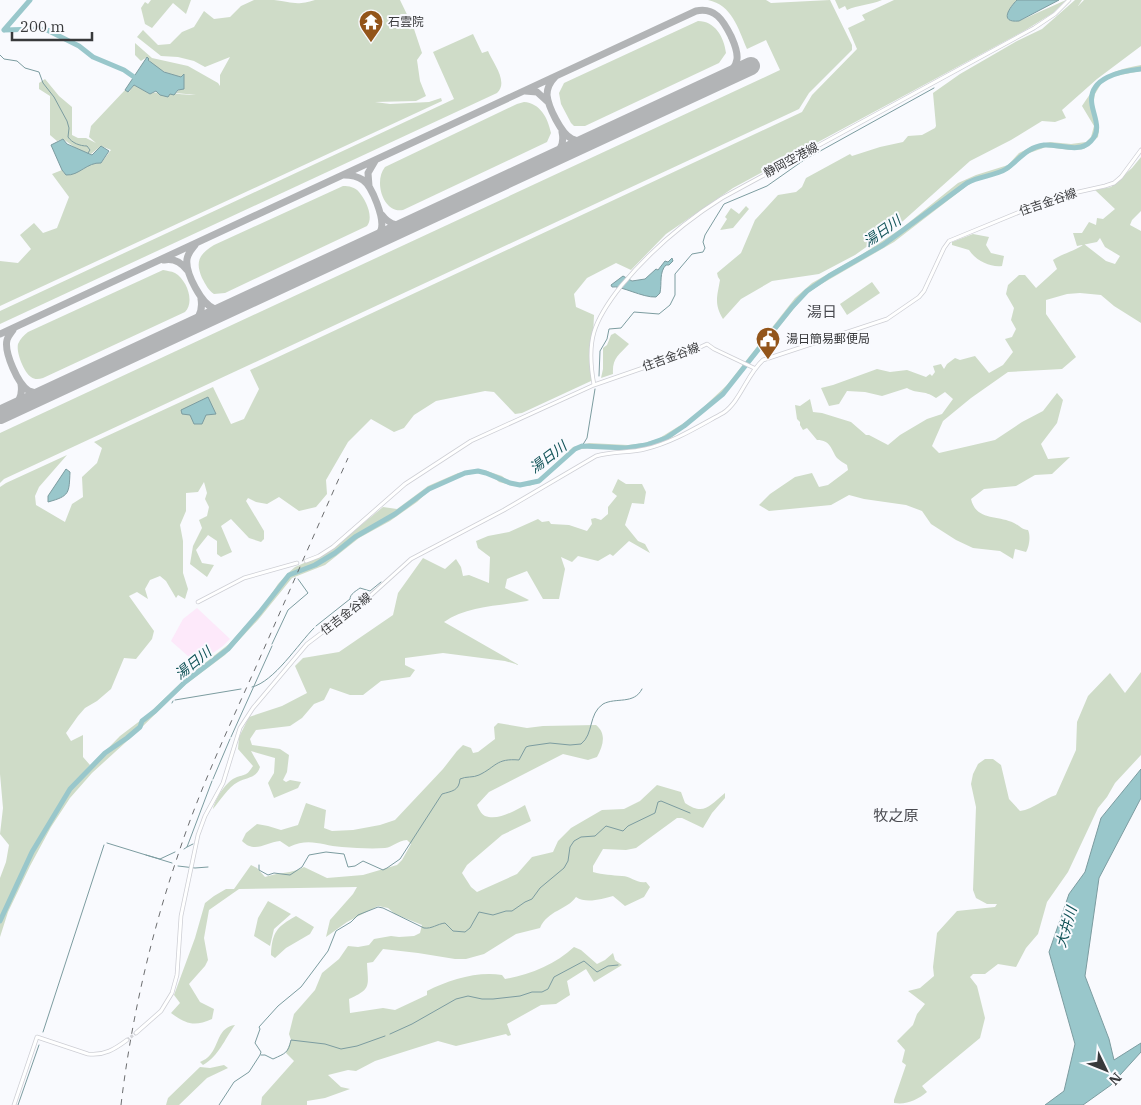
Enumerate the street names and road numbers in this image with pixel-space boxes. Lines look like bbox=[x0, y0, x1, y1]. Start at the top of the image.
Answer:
street label: 静岡空港線 bbox=[761, 139, 821, 180]
street label: 住吉金谷線 bbox=[1017, 185, 1079, 218]
street label: 住吉金谷線 bbox=[640, 339, 702, 374]
street label: 住吉金谷線 bbox=[317, 589, 374, 638]

